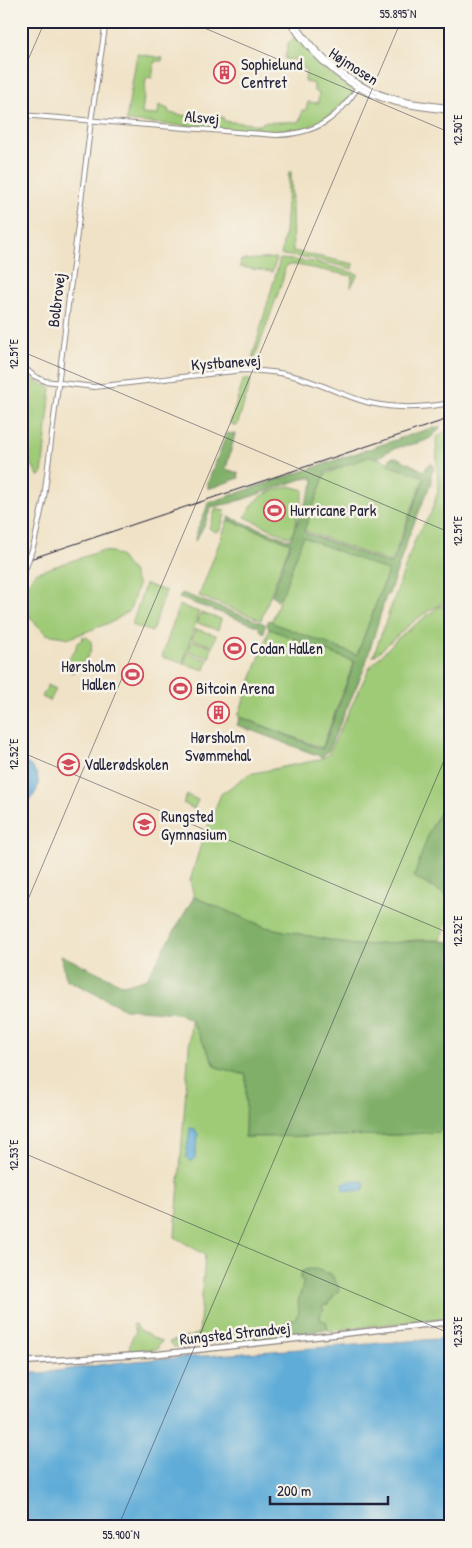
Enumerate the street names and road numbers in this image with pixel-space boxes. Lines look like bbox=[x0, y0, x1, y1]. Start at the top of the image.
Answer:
street label: Højmosen bbox=[325, 42, 383, 90]
street label: Alsvej bbox=[184, 105, 220, 129]
street label: Bolbrovej bbox=[42, 272, 70, 328]
street label: Kystbanevej bbox=[190, 349, 262, 375]
street label: Rungsted Strandvej bbox=[179, 1316, 291, 1350]

